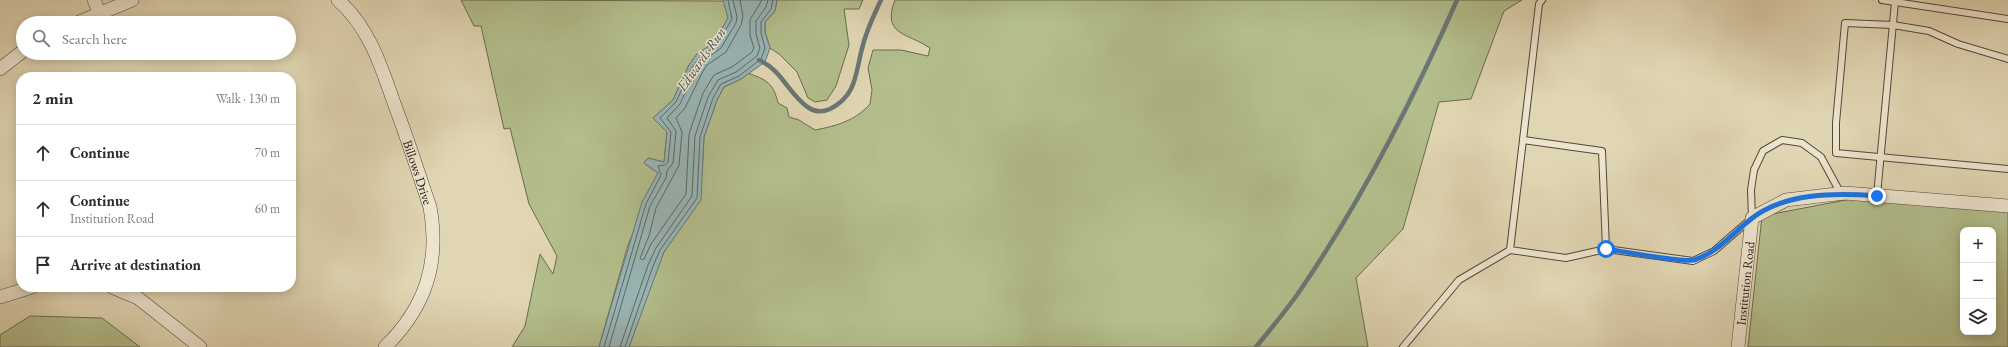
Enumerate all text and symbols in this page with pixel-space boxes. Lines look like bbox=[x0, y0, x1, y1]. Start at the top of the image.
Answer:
search box bbox=[16, 16, 296, 60]
water label: Edwards Run bbox=[672, 24, 730, 95]
icon: search bbox=[30, 27, 52, 49]
text: Search here bbox=[62, 29, 127, 48]
text: 2 min bbox=[32, 87, 73, 109]
text: Walk · 130 m bbox=[216, 90, 280, 107]
street label: Billows Drive bbox=[400, 138, 437, 207]
icon: ahead bbox=[32, 142, 54, 164]
text: Continue bbox=[70, 143, 130, 162]
text: 70 m bbox=[255, 144, 280, 161]
route end bbox=[1868, 187, 1886, 205]
text: Continue bbox=[70, 191, 130, 210]
icon: ahead bbox=[32, 198, 54, 220]
text: 60 m bbox=[255, 200, 280, 217]
text: Institution Road bbox=[70, 210, 154, 227]
map controls bbox=[1960, 227, 1996, 335]
button: + bbox=[1960, 227, 1996, 263]
route start bbox=[1597, 240, 1615, 258]
street label: Institution Road bbox=[1732, 240, 1758, 326]
icon: arrive bbox=[32, 254, 54, 276]
text: Arrive at destination bbox=[70, 255, 201, 274]
button: − bbox=[1960, 263, 1996, 299]
button: layers bbox=[1960, 299, 1996, 335]

